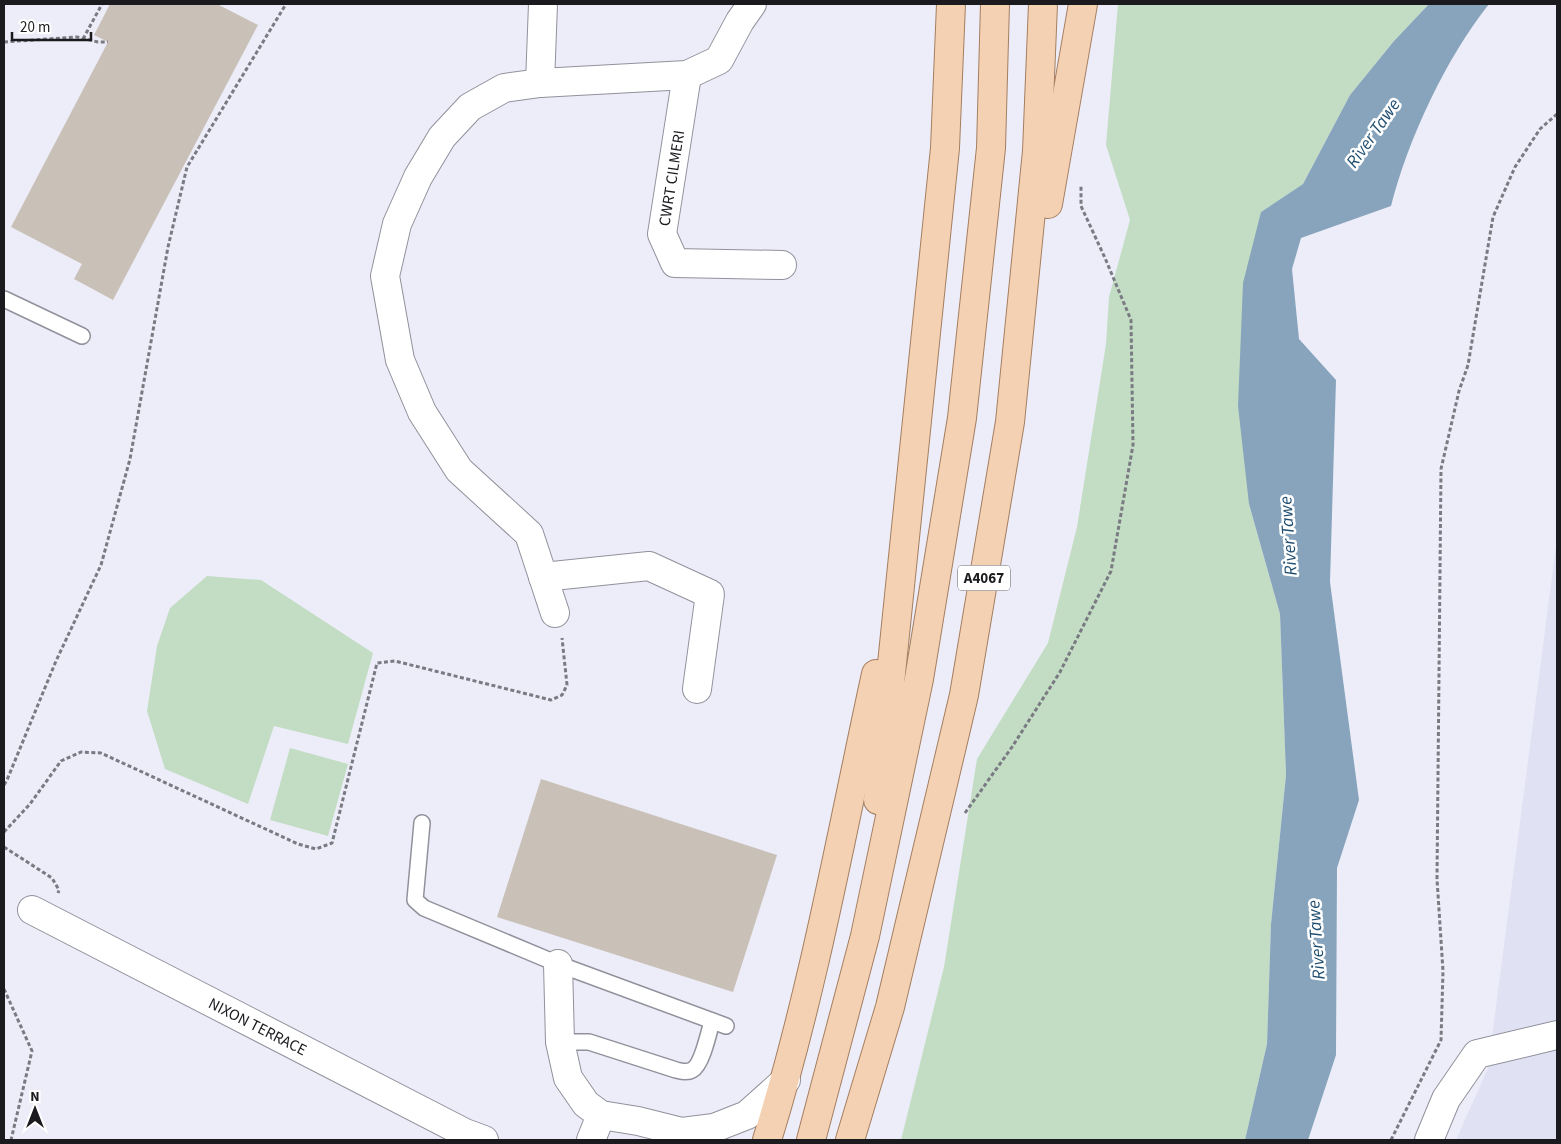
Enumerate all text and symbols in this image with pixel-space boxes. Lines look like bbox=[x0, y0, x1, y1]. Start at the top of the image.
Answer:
scale bar bbox=[12, 10, 91, 42]
text: 20 m bbox=[20, 17, 50, 38]
water label: River Tawe bbox=[1340, 93, 1407, 173]
street label: CWRT CILMERI bbox=[654, 129, 690, 228]
water label: River Tawe bbox=[1273, 495, 1304, 576]
road number: A4067 bbox=[958, 566, 1010, 590]
water label: River Tawe bbox=[1301, 899, 1332, 980]
street label: NIXON TERRACE bbox=[204, 993, 311, 1061]
north arrow bbox=[10, 1084, 60, 1134]
text: N bbox=[30, 1087, 40, 1107]

